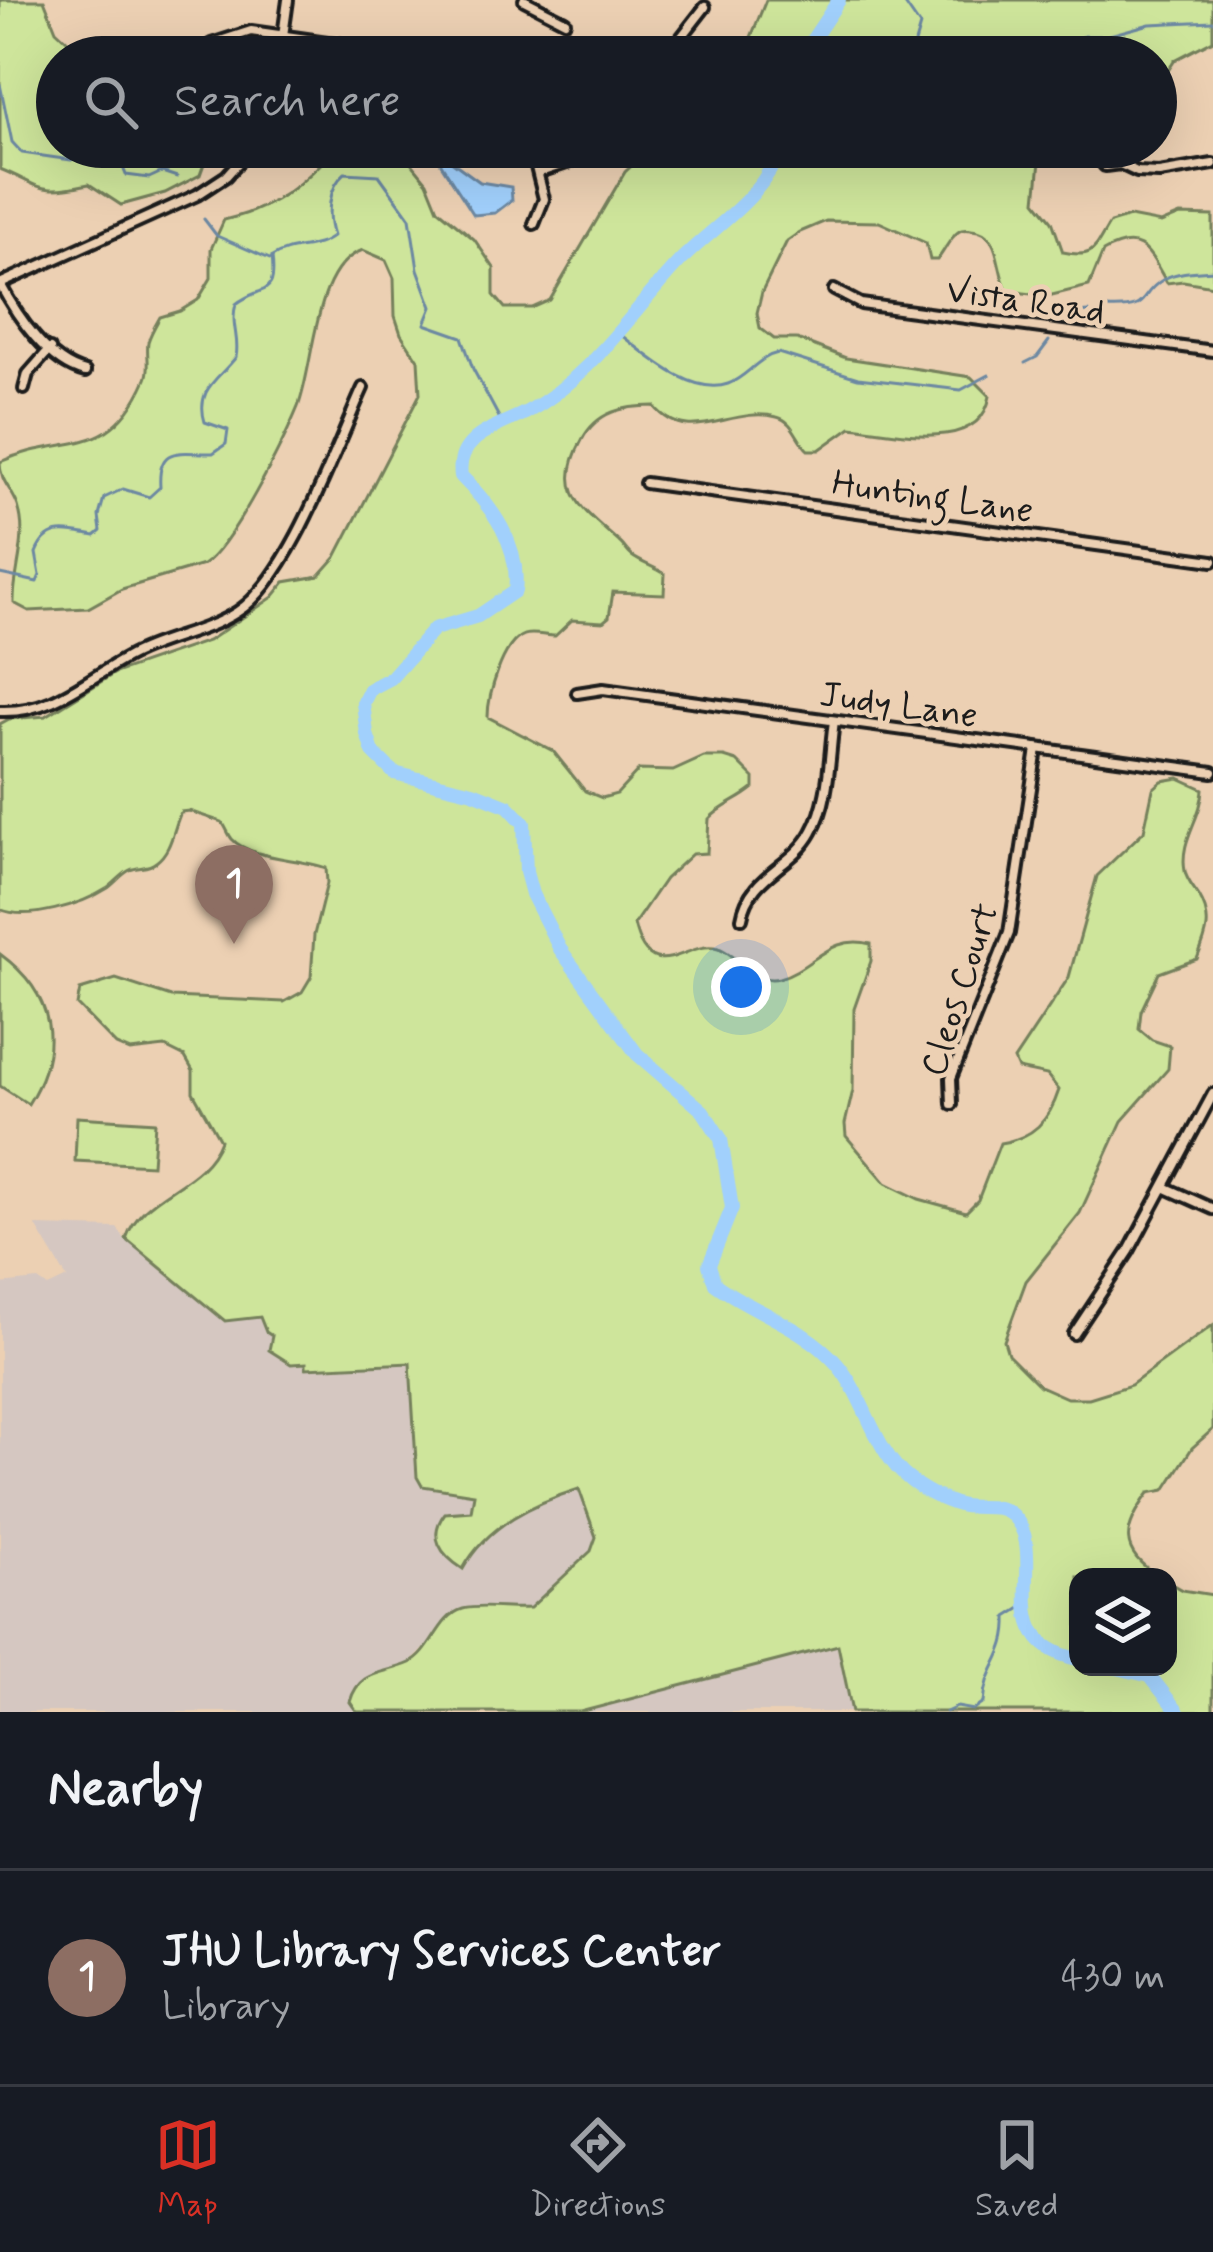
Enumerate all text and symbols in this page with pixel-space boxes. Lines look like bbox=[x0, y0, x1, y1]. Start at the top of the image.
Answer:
search box bbox=[36, 36, 1177, 168]
icon: search bbox=[78, 69, 144, 135]
text: Search here bbox=[174, 73, 401, 132]
street label: Vista Road bbox=[943, 268, 1108, 337]
street label: Hunting Lane bbox=[828, 461, 1036, 539]
street label: Judy Lane bbox=[817, 672, 980, 741]
pin: 1 bbox=[195, 845, 273, 944]
street label: Cleos Court bbox=[911, 898, 1011, 1083]
your location bbox=[711, 957, 771, 1017]
map controls bbox=[1069, 1568, 1177, 1676]
button: layers bbox=[1069, 1568, 1177, 1676]
text: Nearby bbox=[48, 1757, 203, 1823]
text: JHU Library Services Center bbox=[162, 1923, 721, 1982]
text: 1 bbox=[78, 1952, 96, 2003]
text: 430 m bbox=[1061, 1952, 1165, 2003]
text: Library bbox=[162, 1982, 290, 2033]
tab: Map bbox=[155, 2112, 221, 2228]
tab: Directions bbox=[530, 2112, 666, 2228]
tab: Saved bbox=[975, 2112, 1058, 2228]

